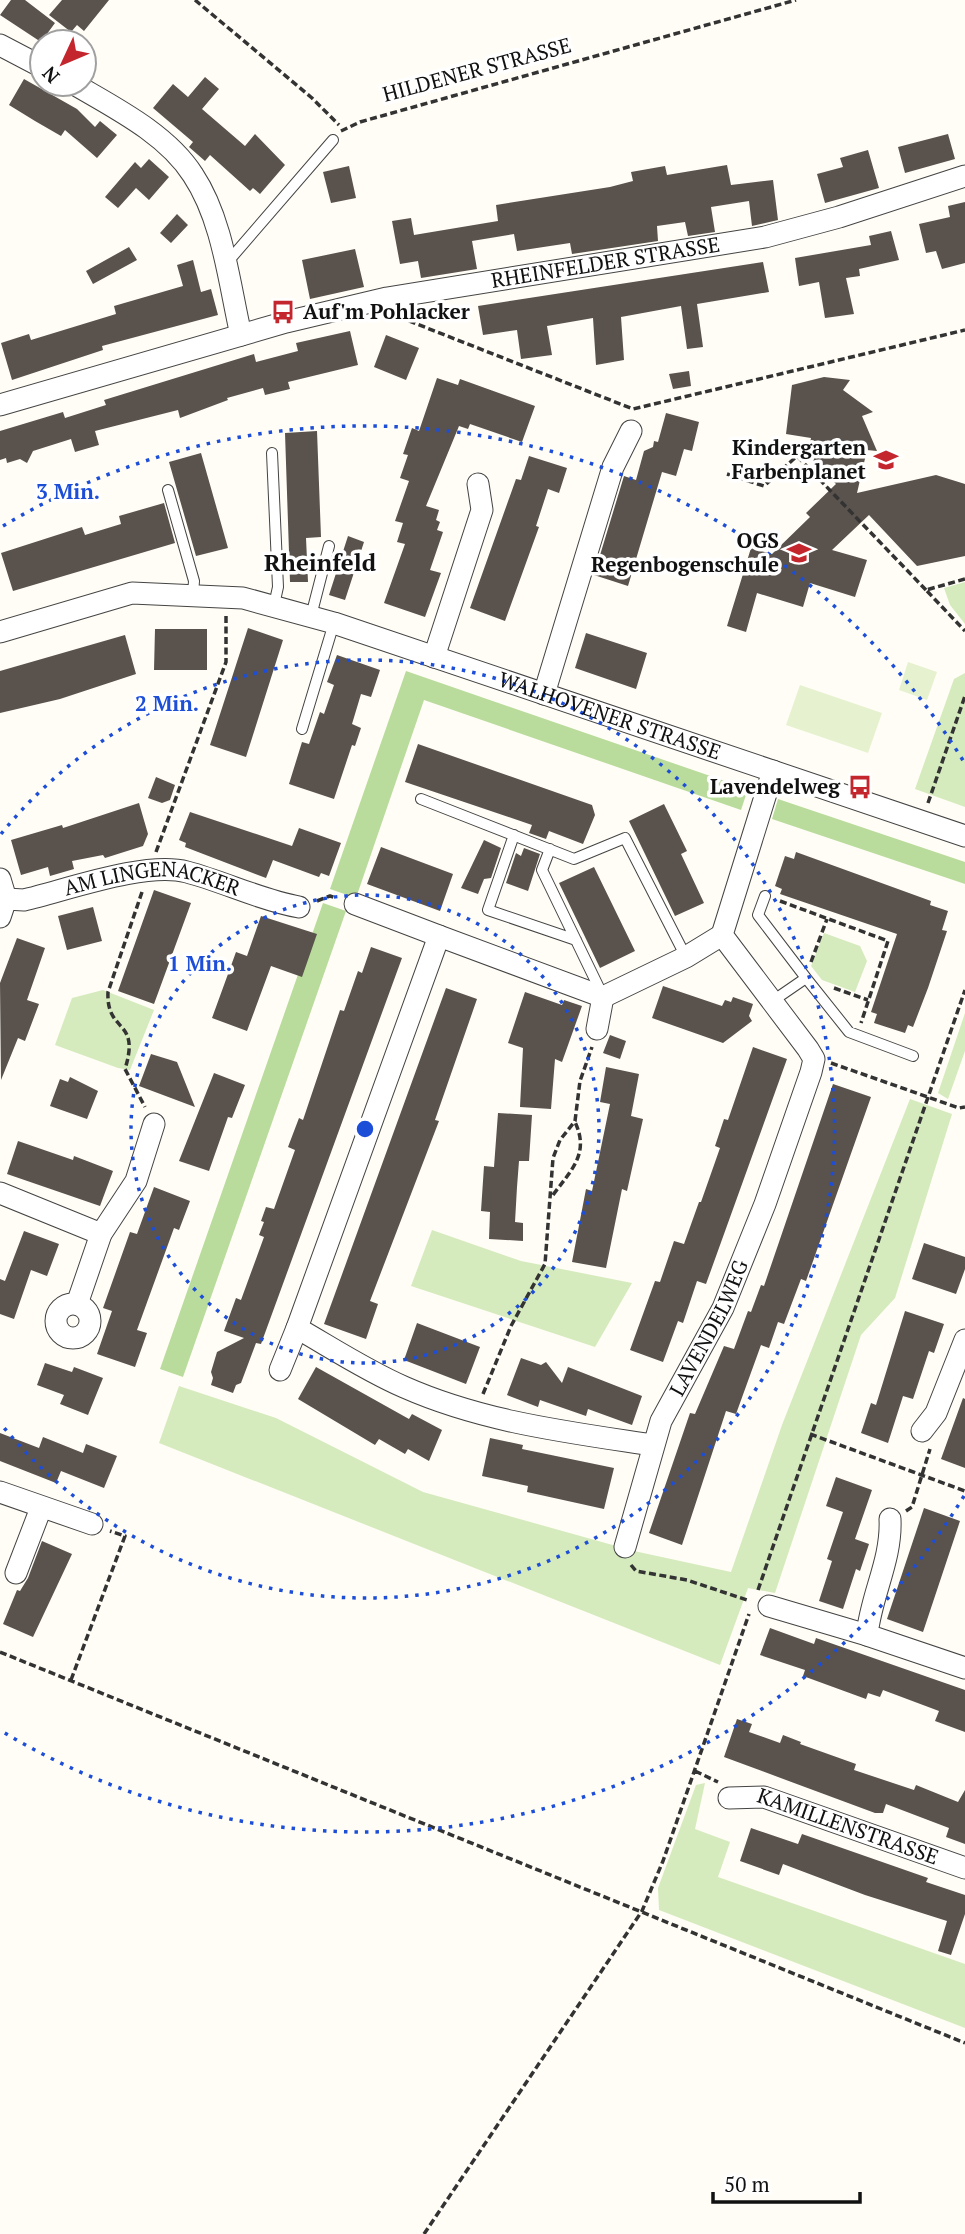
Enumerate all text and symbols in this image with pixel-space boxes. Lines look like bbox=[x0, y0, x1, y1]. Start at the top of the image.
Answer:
north arrow bbox=[28, 28, 98, 98]
street label: HILDENER STRASSE bbox=[379, 30, 574, 108]
text: N bbox=[36, 61, 64, 89]
street label: RHEINFELDER STRASSE bbox=[489, 229, 722, 294]
place label: Auf'm Pohlacker bbox=[303, 297, 470, 325]
bus stop icon: Auf'm Pohlacker bbox=[269, 298, 297, 326]
place label: Kindergarten Farbenplanet bbox=[731, 433, 867, 485]
school or university icon: Kindergarten Farbenplanet bbox=[872, 446, 900, 474]
text: 3 Min. bbox=[36, 477, 100, 505]
place label: OGS Regenbogenschule bbox=[591, 526, 779, 578]
school or university icon: OGS Regenbogenschule bbox=[785, 539, 813, 567]
district label: Rheinfeld bbox=[264, 546, 377, 578]
street label: WALHOVENER STRASSE bbox=[495, 665, 725, 766]
text: 2 Min. bbox=[135, 689, 199, 717]
place label: Lavendelweg bbox=[710, 772, 841, 800]
bus stop icon: Lavendelweg bbox=[846, 773, 874, 801]
street label: AM LINGENACKER bbox=[60, 854, 245, 902]
text: 1 Min. bbox=[168, 949, 232, 977]
centre of rings bbox=[353, 1117, 377, 1141]
street label: LAVENDELWEG bbox=[662, 1255, 754, 1401]
street label: KAMILLENSTRASSE bbox=[754, 1781, 943, 1871]
scale bar bbox=[713, 2160, 860, 2204]
text: 50 m bbox=[724, 2170, 770, 2198]

